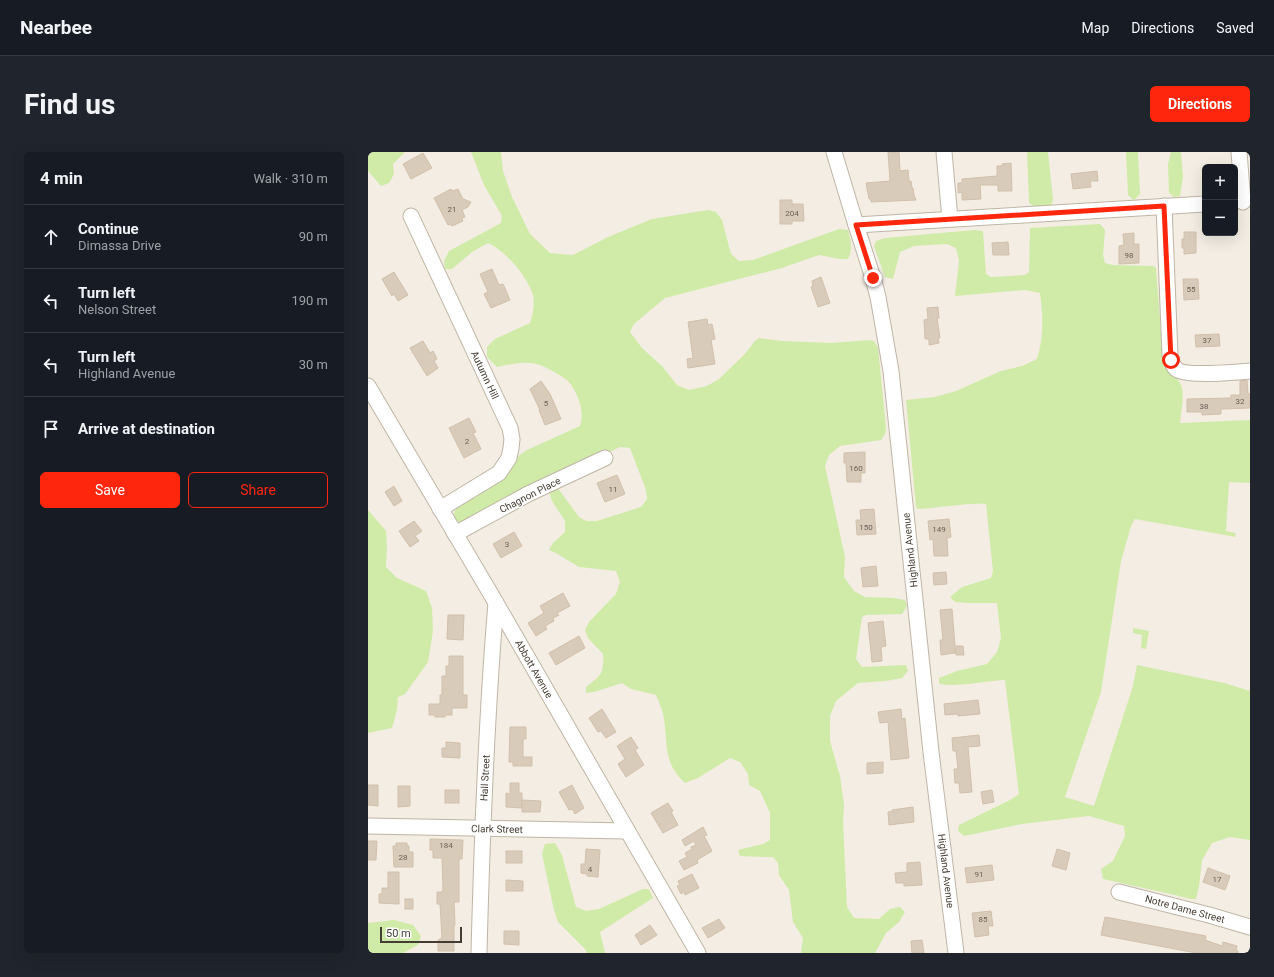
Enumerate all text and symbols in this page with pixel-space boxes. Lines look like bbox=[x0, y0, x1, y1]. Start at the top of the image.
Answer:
text: Nearbee bbox=[20, 16, 92, 39]
text: Map bbox=[1082, 20, 1109, 36]
text: Directions bbox=[1131, 20, 1194, 36]
text: Saved bbox=[1216, 20, 1254, 36]
button: Directions bbox=[1150, 86, 1250, 122]
text: Find us bbox=[24, 88, 115, 121]
map controls bbox=[1202, 164, 1238, 236]
button: + bbox=[1202, 164, 1238, 200]
text: 4 min bbox=[40, 168, 83, 188]
text: Walk · 310 m bbox=[253, 171, 328, 186]
button: − bbox=[1202, 200, 1238, 236]
house number: 21 bbox=[448, 205, 457, 214]
house number: 204 bbox=[785, 209, 799, 218]
text: Continue bbox=[78, 220, 139, 238]
icon: ahead bbox=[40, 226, 62, 248]
text: 90 m bbox=[299, 229, 328, 244]
text: Dimassa Drive bbox=[78, 238, 161, 253]
house number: 98 bbox=[1125, 251, 1134, 260]
route end bbox=[864, 269, 882, 287]
text: Turn left bbox=[78, 284, 135, 302]
house number: 55 bbox=[1187, 285, 1196, 294]
icon: left bbox=[40, 290, 62, 312]
text: 190 m bbox=[291, 293, 328, 308]
text: Nelson Street bbox=[78, 302, 156, 317]
house number: 37 bbox=[1203, 336, 1212, 345]
text: Turn left bbox=[78, 348, 135, 366]
street label: Autumn Hill bbox=[469, 349, 501, 401]
route start bbox=[1162, 351, 1180, 369]
icon: left bbox=[40, 354, 62, 376]
text: 30 m bbox=[299, 357, 328, 372]
text: Highland Avenue bbox=[78, 366, 175, 381]
house number: 32 bbox=[1236, 397, 1245, 406]
house number: 5 bbox=[544, 399, 549, 408]
house number: 38 bbox=[1200, 402, 1209, 411]
icon: arrive bbox=[40, 418, 62, 440]
text: Arrive at destination bbox=[78, 420, 215, 438]
house number: 2 bbox=[465, 437, 470, 446]
house number: 160 bbox=[849, 464, 863, 473]
button: Save bbox=[40, 472, 180, 508]
button: Share bbox=[188, 472, 328, 508]
street label: Chagnon Place bbox=[498, 475, 562, 515]
house number: 11 bbox=[609, 485, 618, 494]
street label: Highland Avenue bbox=[901, 512, 919, 588]
house number: 150 bbox=[859, 523, 873, 532]
house number: 149 bbox=[932, 525, 946, 534]
house number: 3 bbox=[505, 540, 509, 549]
street label: Abbott Avenue bbox=[513, 638, 555, 700]
street label: Hall Street bbox=[478, 755, 492, 801]
street label: Clark Street bbox=[471, 823, 523, 835]
street label: Highland Avenue bbox=[936, 833, 956, 909]
house number: 184 bbox=[439, 841, 453, 850]
house number: 28 bbox=[399, 853, 408, 862]
house number: 4 bbox=[588, 865, 593, 874]
house number: 91 bbox=[975, 870, 984, 879]
house number: 17 bbox=[1213, 875, 1222, 884]
street label: Notre Dame Street bbox=[1144, 893, 1226, 925]
house number: 85 bbox=[979, 915, 988, 924]
scale bar bbox=[380, 925, 462, 944]
text: 50 m bbox=[386, 927, 411, 940]

